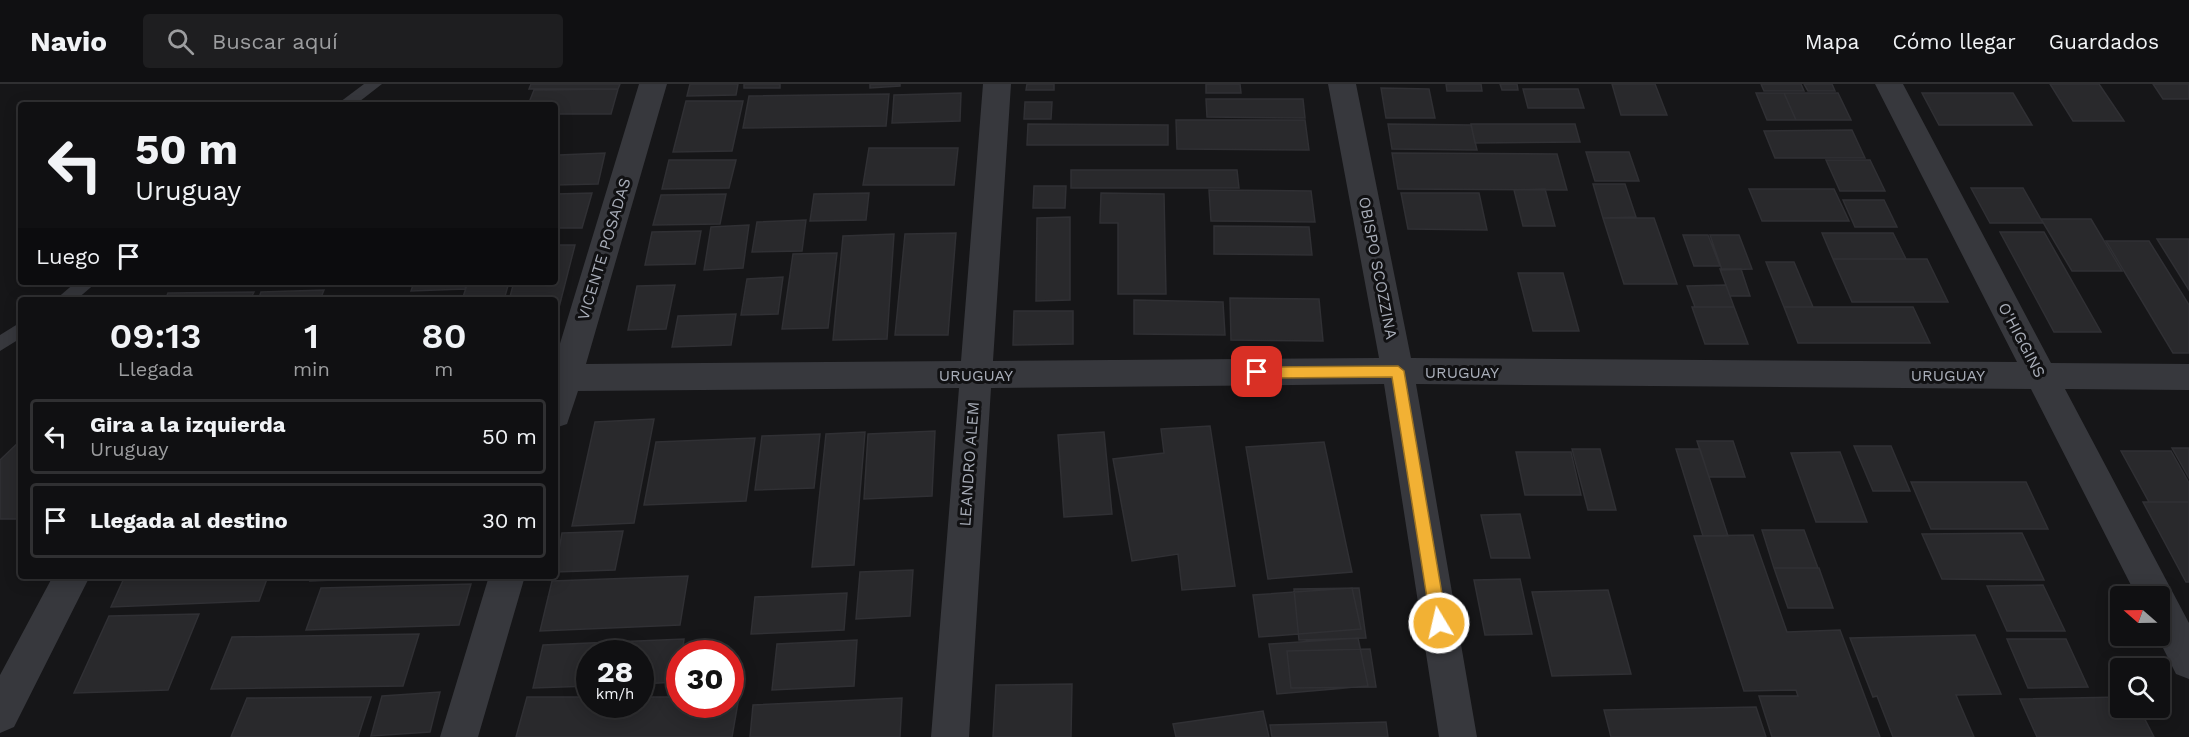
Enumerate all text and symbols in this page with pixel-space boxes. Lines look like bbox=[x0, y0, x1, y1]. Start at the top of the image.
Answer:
search box bbox=[143, 14, 563, 68]
text: Navio bbox=[30, 25, 107, 58]
icon: search bbox=[164, 25, 197, 58]
text: Buscar aquí bbox=[212, 29, 338, 54]
text: Mapa bbox=[1805, 29, 1859, 54]
text: Cómo llegar bbox=[1892, 29, 2016, 54]
text: Guardados bbox=[2049, 29, 2159, 54]
text: 50 m bbox=[135, 125, 238, 174]
icon: left bbox=[36, 126, 114, 204]
text: Uruguay bbox=[135, 175, 241, 207]
street label: VICENTE POSADAS bbox=[573, 176, 635, 322]
street label: OBISPO SCOZZINA bbox=[1355, 195, 1401, 341]
icon: arrive bbox=[112, 240, 145, 273]
text: Luego bbox=[36, 244, 100, 269]
street label: O'HIGGINS bbox=[1994, 299, 2050, 381]
text: 09:13 bbox=[109, 315, 202, 357]
text: 1 bbox=[304, 315, 319, 357]
text: 80 bbox=[421, 315, 467, 357]
pin bbox=[1231, 346, 1282, 397]
icon: arrive bbox=[1240, 355, 1273, 388]
text: Llegada bbox=[118, 357, 193, 381]
text: min bbox=[293, 357, 330, 381]
text: m bbox=[434, 357, 453, 381]
street label: URUGUAY bbox=[1425, 363, 1499, 382]
street label: URUGUAY bbox=[939, 366, 1013, 385]
street label: URUGUAY bbox=[1911, 366, 1985, 385]
street label: LEANDRO ALEM bbox=[955, 401, 983, 527]
text: Gira a la izquierda bbox=[90, 412, 286, 437]
icon: left bbox=[39, 420, 72, 453]
text: 50 m bbox=[482, 424, 537, 449]
text: Uruguay bbox=[90, 437, 169, 461]
icon: arrive bbox=[39, 504, 72, 537]
text: Llegada al destino bbox=[90, 508, 288, 533]
text: 30 m bbox=[482, 508, 537, 533]
north arrow bbox=[2110, 586, 2170, 646]
map controls bbox=[2110, 586, 2170, 718]
position arrow bbox=[1407, 591, 1471, 655]
speed limit sign: 30 bbox=[666, 640, 744, 718]
text: 28 bbox=[597, 654, 633, 689]
button: search bbox=[2110, 658, 2170, 718]
text: km/h bbox=[596, 685, 634, 703]

